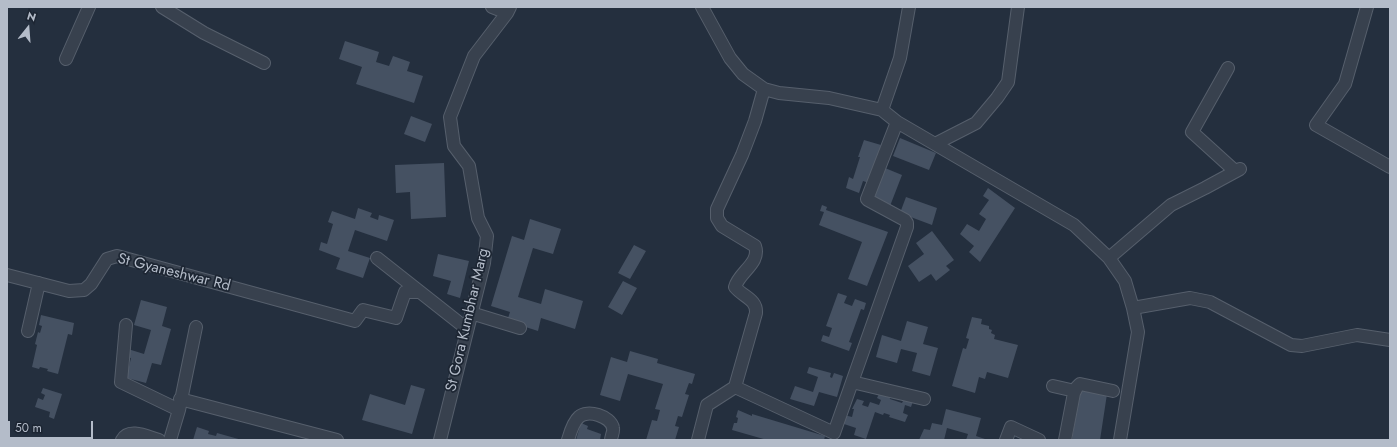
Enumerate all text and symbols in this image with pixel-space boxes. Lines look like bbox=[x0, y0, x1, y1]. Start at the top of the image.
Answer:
north arrow bbox=[8, 8, 48, 48]
text: N bbox=[25, 8, 38, 25]
street label: St Gora Kumbhar Marg bbox=[443, 246, 493, 394]
street label: St Gyaneshwar Rd bbox=[116, 250, 232, 296]
scale bar bbox=[10, 413, 95, 439]
text: 50 m bbox=[15, 419, 42, 437]

